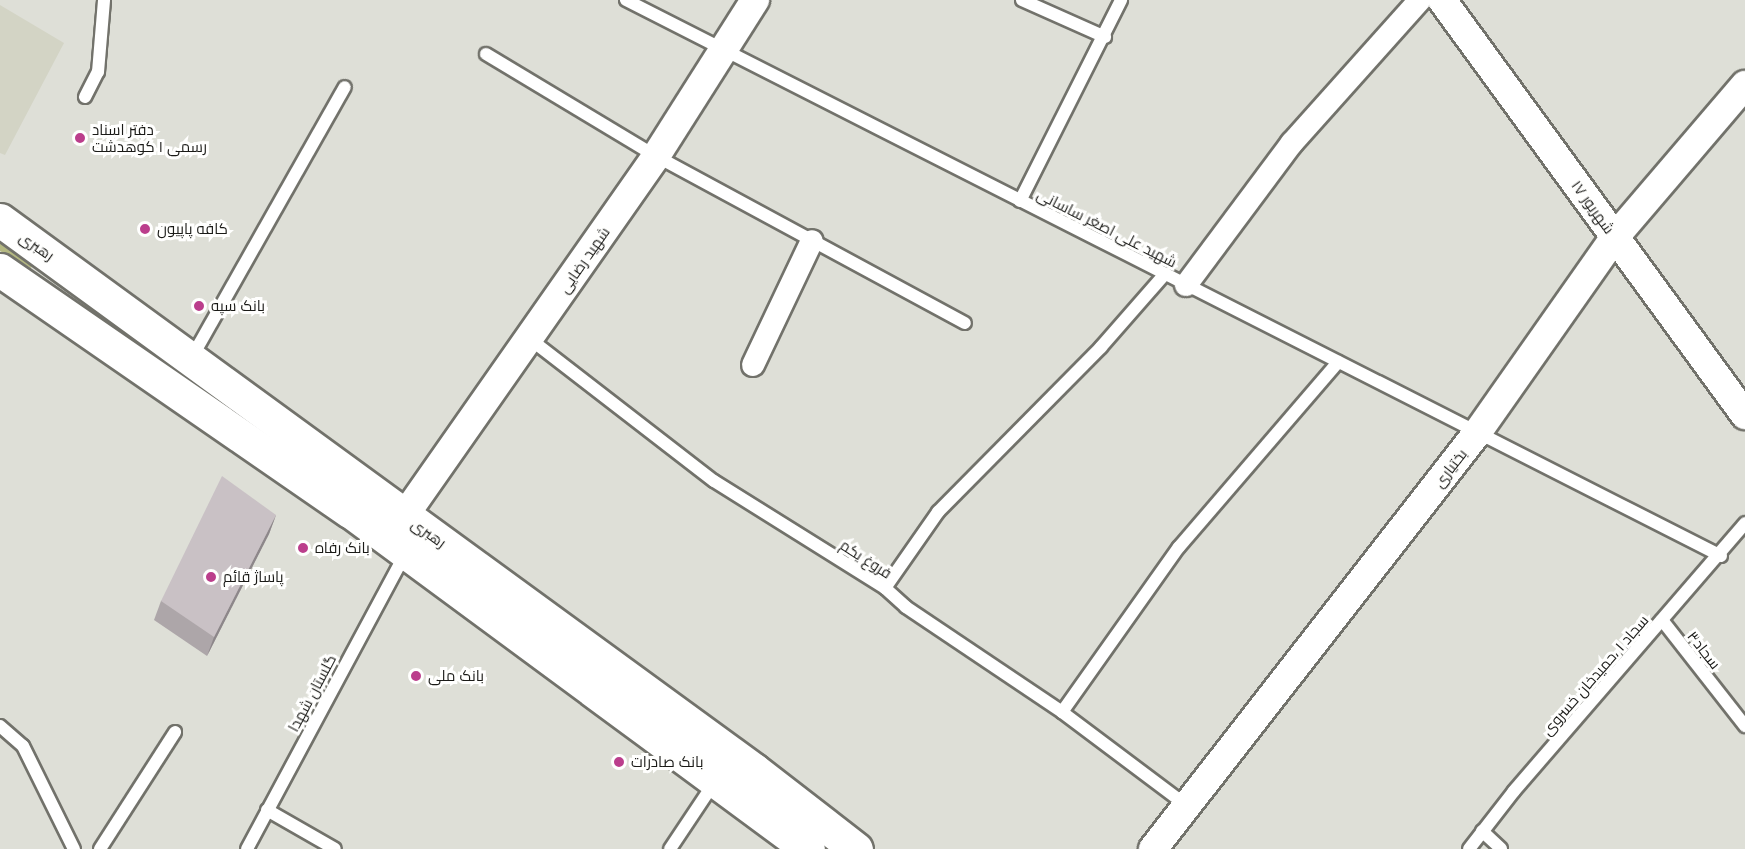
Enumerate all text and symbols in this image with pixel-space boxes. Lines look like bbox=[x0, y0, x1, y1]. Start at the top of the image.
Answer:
place label: دفتر اسناد رسمی ۱ کوهدشت bbox=[92, 120, 207, 155]
marker: دفتر اسناد رسمی ۱ کوهدشت bbox=[73, 131, 87, 145]
street label: ۱۷ شهریور bbox=[1568, 177, 1618, 237]
street label: شهید علی اصغر ساسانی bbox=[1034, 185, 1180, 271]
place label: کافه پاپیون bbox=[157, 220, 228, 238]
marker: کافه پاپیون bbox=[138, 222, 152, 236]
street label: شهید رضایی bbox=[555, 223, 613, 297]
street label: رهبری bbox=[16, 228, 58, 264]
place label: بانک سپه bbox=[211, 297, 265, 315]
marker: بانک سپه bbox=[192, 299, 206, 313]
street label: بختیاری bbox=[1429, 445, 1471, 491]
street label: رهبری bbox=[408, 514, 450, 552]
street label: فروغ یکم bbox=[837, 536, 895, 582]
place label: بانک رفاه bbox=[315, 539, 370, 557]
marker: بانک رفاه bbox=[296, 541, 310, 555]
place label: پاساژ قائم bbox=[223, 568, 284, 586]
marker: پاساژ قائم bbox=[204, 570, 218, 584]
street label: سجاد ۱ ،حمیدخان خسروی bbox=[1538, 611, 1652, 739]
street label: سجاد۳ bbox=[1684, 627, 1724, 673]
street label: گلستان شهدا bbox=[284, 651, 340, 735]
place label: بانک ملی bbox=[428, 667, 484, 685]
marker: بانک ملی bbox=[409, 669, 423, 683]
place label: بانک صادرات bbox=[631, 753, 703, 771]
marker: بانک صادرات bbox=[612, 755, 626, 769]

